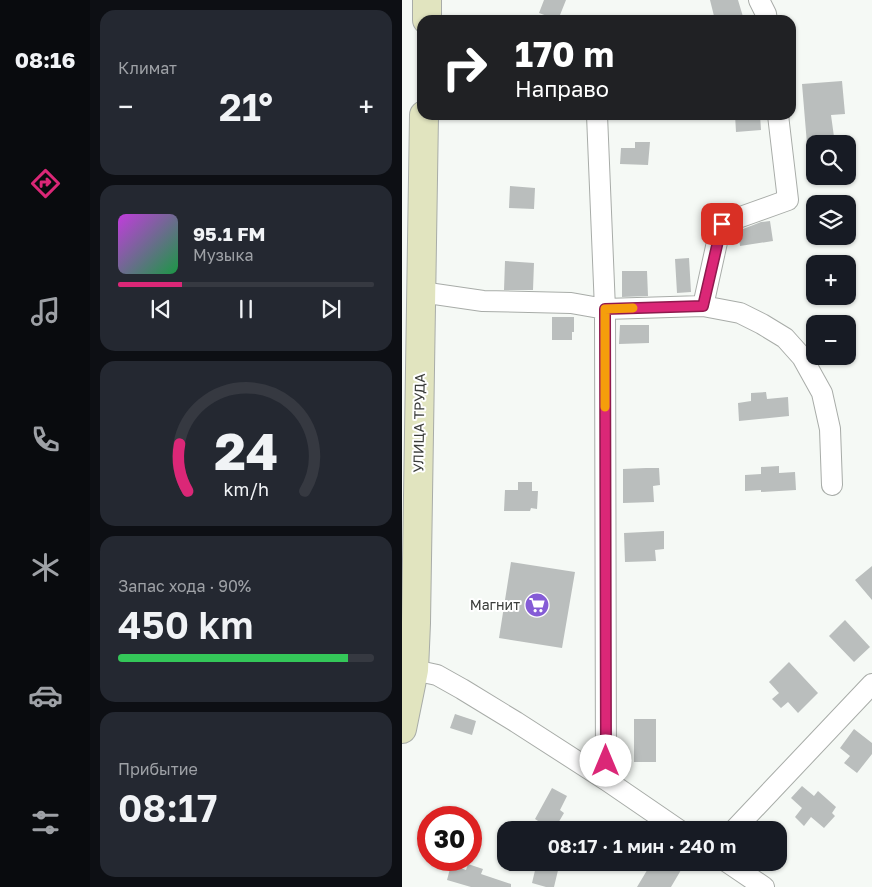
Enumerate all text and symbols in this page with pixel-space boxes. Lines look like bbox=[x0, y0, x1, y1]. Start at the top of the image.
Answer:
text: 170 m bbox=[515, 33, 614, 75]
icon: right bbox=[432, 35, 497, 100]
text: 08:16 bbox=[15, 46, 75, 73]
text: Климат bbox=[118, 58, 177, 78]
text: Направо bbox=[515, 75, 609, 102]
text: 21° bbox=[219, 84, 273, 129]
text: − bbox=[118, 90, 133, 123]
text: + bbox=[359, 90, 374, 123]
map controls bbox=[806, 135, 856, 365]
button: search bbox=[806, 135, 856, 185]
icon: directions bbox=[28, 166, 63, 201]
button: layers bbox=[806, 195, 856, 245]
pin bbox=[701, 203, 743, 245]
icon: arrive bbox=[708, 210, 736, 238]
text: 95.1 FM bbox=[193, 222, 266, 245]
text: Музыка bbox=[193, 245, 254, 265]
button: + bbox=[806, 255, 856, 305]
icon: music bbox=[28, 294, 63, 329]
icon: previous bbox=[147, 295, 175, 323]
icon: pause bbox=[232, 295, 260, 323]
icon: next bbox=[317, 295, 345, 323]
button: − bbox=[806, 315, 856, 365]
street label: УЛИЦА ТРУДА bbox=[409, 373, 428, 473]
text: 24 bbox=[214, 419, 278, 481]
icon: phone bbox=[28, 422, 63, 457]
text: km/h bbox=[223, 478, 269, 500]
icon: climate bbox=[28, 550, 63, 585]
text: Запас хода · 90% bbox=[118, 576, 251, 596]
supermarket icon: Магнит bbox=[524, 592, 550, 618]
place label: Магнит bbox=[470, 596, 520, 613]
text: 450 km bbox=[118, 602, 254, 647]
icon: car bbox=[28, 678, 63, 713]
position arrow bbox=[579, 734, 631, 786]
text: Прибытие bbox=[118, 759, 198, 779]
text: 08:17 bbox=[118, 785, 218, 830]
icon: filters bbox=[28, 805, 63, 840]
speed limit sign: 30 bbox=[417, 806, 482, 871]
text: 08:17 · 1 мин · 240 m bbox=[548, 834, 736, 857]

